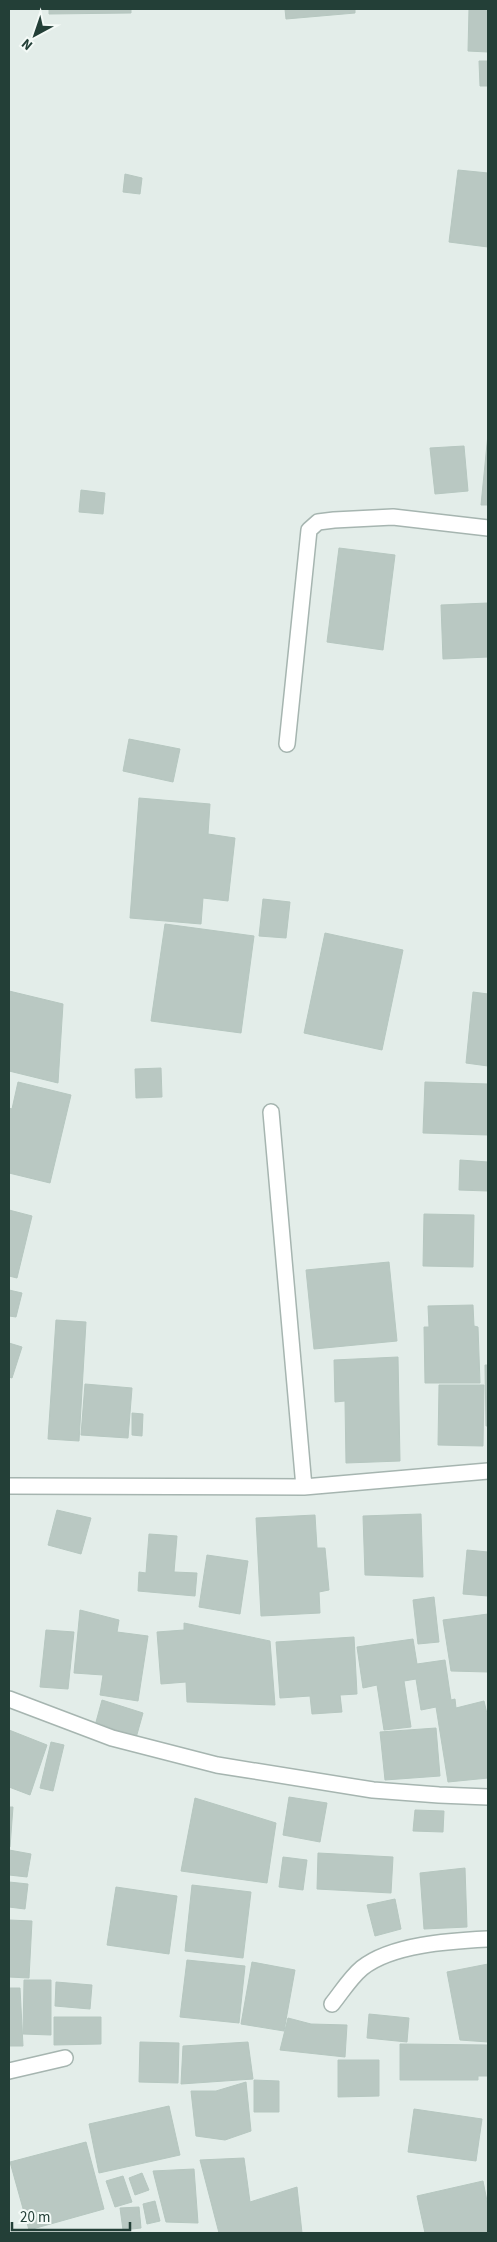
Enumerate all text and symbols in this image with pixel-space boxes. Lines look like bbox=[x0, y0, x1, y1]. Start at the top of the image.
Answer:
north arrow bbox=[10, 10, 60, 60]
text: N bbox=[17, 34, 37, 55]
scale bar bbox=[12, 2200, 130, 2232]
text: 20 m bbox=[20, 2207, 50, 2228]

